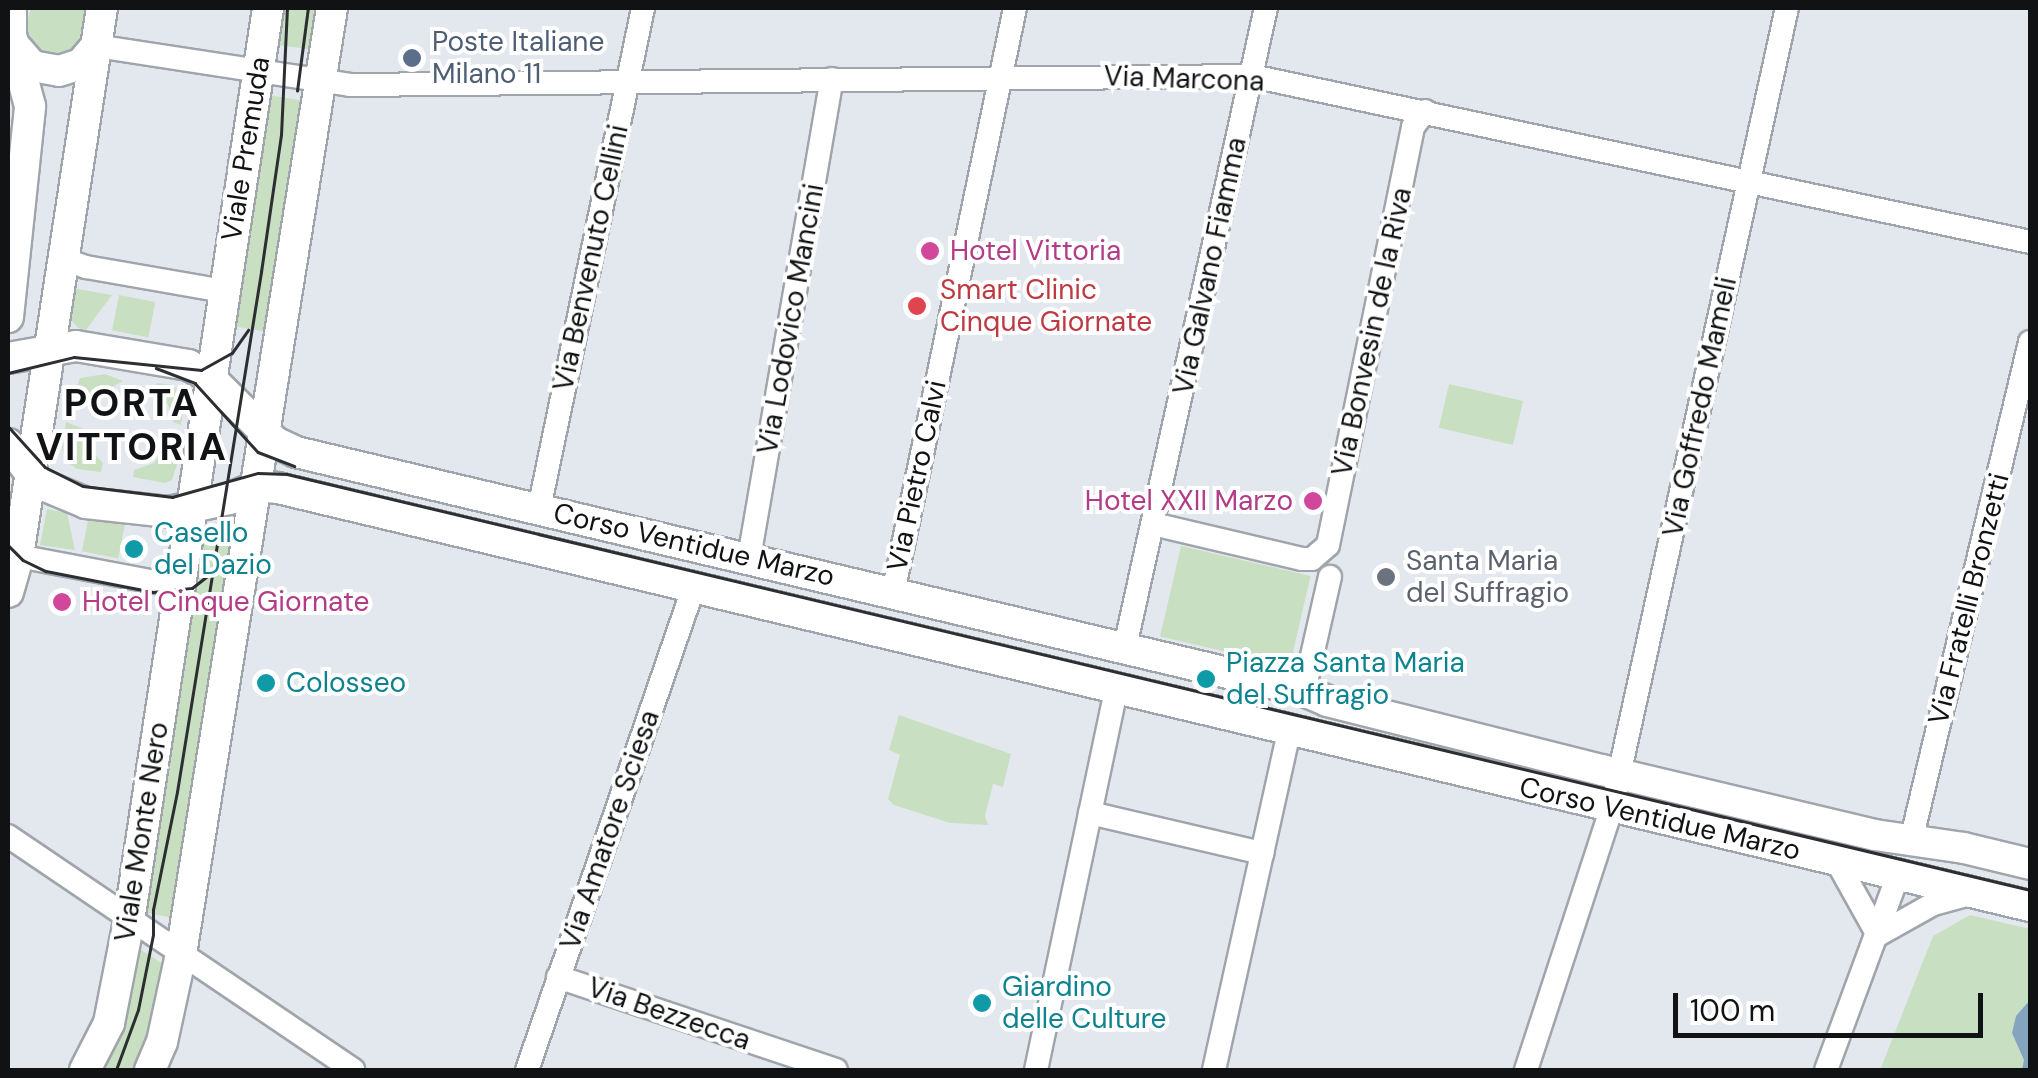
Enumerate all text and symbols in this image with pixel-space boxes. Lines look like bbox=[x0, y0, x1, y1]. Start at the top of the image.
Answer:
place label: Poste Italiane Milano 11 bbox=[432, 25, 604, 91]
marker: Poste Italiane Milano 11 bbox=[401, 47, 423, 69]
street label: Viale Premuda bbox=[215, 55, 277, 243]
street label: Via Marcona bbox=[1103, 59, 1265, 99]
street label: Via Benvenuto Cellini bbox=[546, 122, 636, 394]
street label: Via Galvano Fiamma bbox=[1166, 134, 1254, 398]
street label: Via Lodovico Mancini bbox=[751, 181, 831, 457]
street label: Via Bonvesin de la Riva bbox=[1325, 185, 1419, 479]
place label: Hotel Vittoria bbox=[950, 234, 1121, 268]
marker: Hotel Vittoria bbox=[919, 240, 941, 262]
place label: Smart Clinic Cinque Giornate bbox=[940, 273, 1152, 339]
street label: Via Goffredo Mameli bbox=[1656, 274, 1744, 540]
marker: Smart Clinic Cinque Giornate bbox=[904, 293, 930, 319]
street label: Via Pietro Calvi bbox=[880, 377, 954, 575]
district label: PORTA VITTORIA bbox=[36, 381, 228, 470]
street label: Via Fratelli Bronzetti bbox=[1922, 470, 2016, 728]
place label: Hotel XXII Marzo bbox=[1085, 484, 1293, 518]
marker: Hotel XXII Marzo bbox=[1302, 490, 1324, 512]
street label: Corso Ventidue Marzo bbox=[550, 496, 838, 594]
place label: Casello del Dazio bbox=[154, 516, 272, 582]
marker: Casello del Dazio bbox=[123, 538, 145, 560]
place label: Santa Maria del Suffragio bbox=[1406, 544, 1569, 610]
marker: Santa Maria del Suffragio bbox=[1375, 566, 1397, 588]
place label: Hotel Cinque Giornate bbox=[82, 585, 369, 619]
marker: Hotel Cinque Giornate bbox=[51, 591, 73, 613]
place label: Piazza Santa Maria del Suffragio bbox=[1226, 646, 1465, 712]
place label: Colosseo bbox=[286, 666, 406, 700]
marker: Piazza Santa Maria del Suffragio bbox=[1195, 668, 1217, 690]
marker: Colosseo bbox=[255, 672, 277, 694]
street label: Via Amatore Sciesa bbox=[553, 706, 667, 954]
street label: Viale Monte Nero bbox=[108, 720, 176, 944]
street label: Corso Ventidue Marzo bbox=[1516, 770, 1804, 868]
street label: Via Bezzecca bbox=[583, 970, 755, 1058]
place label: Giardino delle Culture bbox=[1002, 970, 1166, 1036]
scale bar bbox=[1678, 973, 1988, 1035]
text: 100 m bbox=[1690, 991, 1775, 1030]
marker: Giardino delle Culture bbox=[971, 992, 993, 1014]

